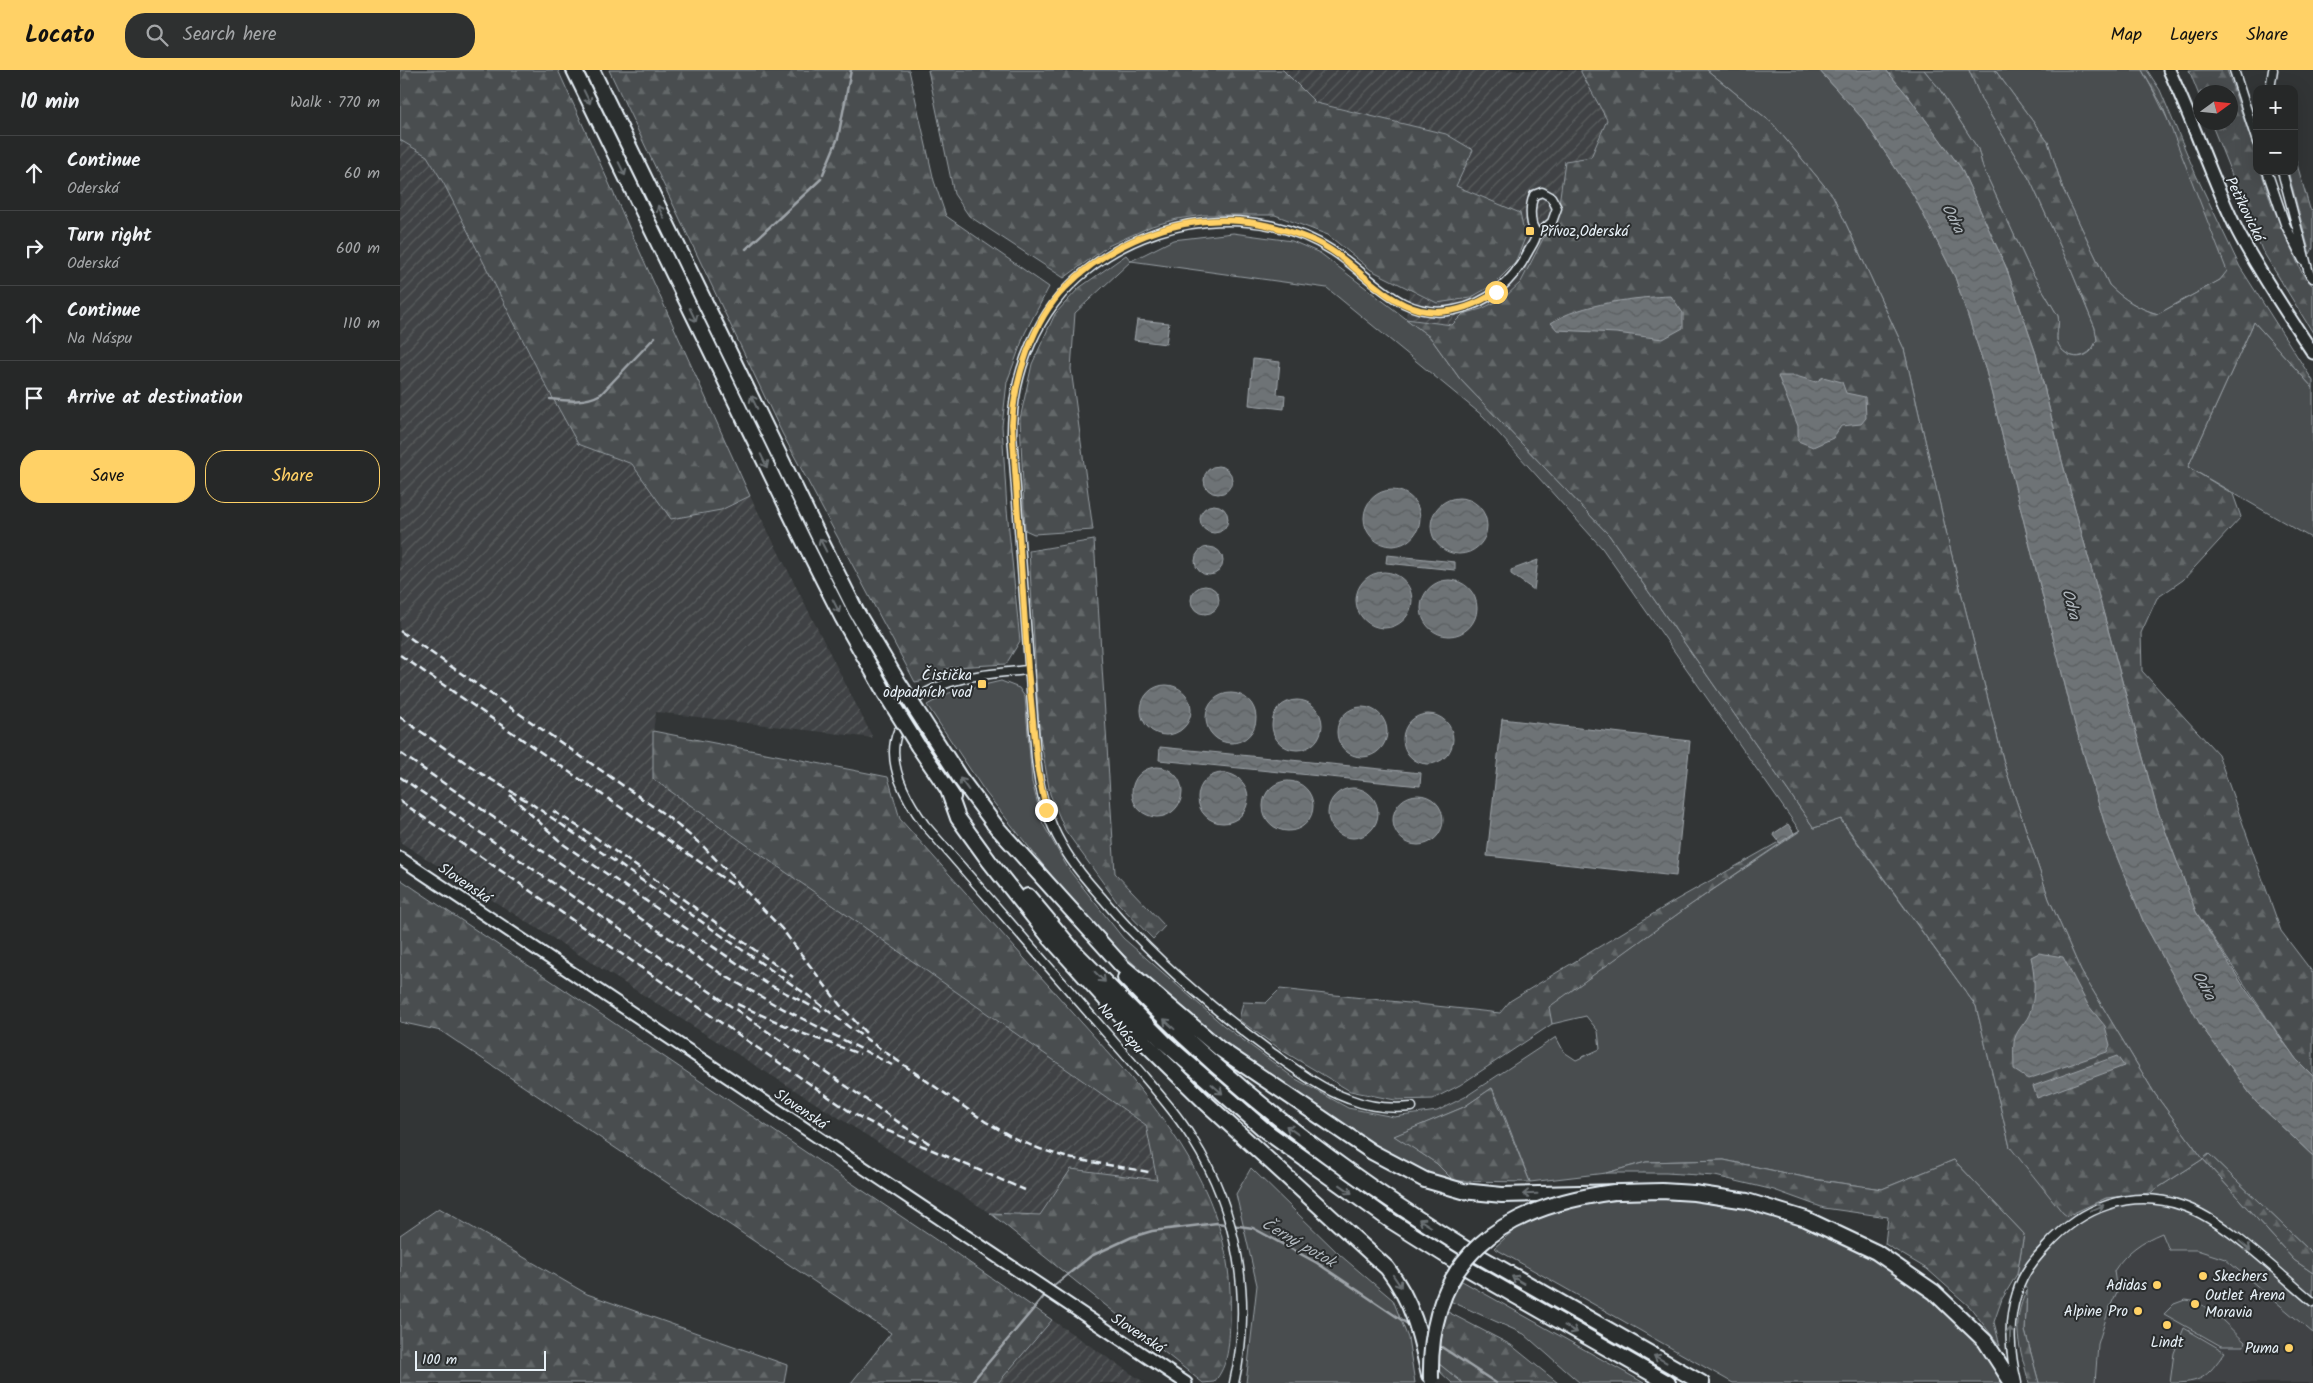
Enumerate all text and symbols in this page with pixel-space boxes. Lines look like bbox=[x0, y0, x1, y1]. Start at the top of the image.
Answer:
search box bbox=[125, 13, 475, 58]
text: Locato bbox=[25, 16, 95, 55]
text: Search here bbox=[183, 20, 276, 50]
icon: search bbox=[143, 21, 171, 49]
text: Map bbox=[2111, 21, 2142, 50]
text: Layers bbox=[2170, 21, 2218, 50]
text: Share bbox=[2246, 21, 2288, 50]
north arrow bbox=[2193, 85, 2238, 130]
map controls bbox=[2253, 85, 2298, 175]
button: + bbox=[2253, 85, 2298, 130]
text: 10 min bbox=[20, 86, 80, 119]
text: Walk · 770 m bbox=[290, 90, 380, 115]
one-way arrow bbox=[582, 90, 592, 105]
button: − bbox=[2253, 130, 2298, 175]
text: Continue bbox=[67, 146, 140, 176]
icon: ahead bbox=[20, 159, 48, 187]
text: 60 m bbox=[344, 161, 380, 186]
one-way arrow bbox=[617, 161, 627, 176]
street label: Petřkovická bbox=[2218, 173, 2271, 248]
text: Oderská bbox=[67, 176, 119, 201]
water label: Odra bbox=[1934, 199, 1972, 239]
one-way arrow bbox=[656, 205, 665, 220]
place label: Přívoz,Oderská bbox=[1540, 220, 1630, 244]
text: Turn right bbox=[67, 221, 152, 251]
marker: Přívoz,Oderská bbox=[1524, 225, 1536, 237]
icon: right bbox=[20, 234, 48, 262]
text: 600 m bbox=[336, 236, 380, 261]
text: Oderská bbox=[67, 251, 119, 276]
route start bbox=[1485, 281, 1508, 304]
text: Continue bbox=[67, 296, 140, 326]
one-way arrow bbox=[688, 307, 698, 322]
icon: ahead bbox=[20, 309, 48, 337]
text: 110 m bbox=[343, 311, 380, 336]
text: Na Náspu bbox=[67, 326, 132, 351]
text: Arrive at destination bbox=[67, 383, 243, 413]
icon: arrive bbox=[20, 384, 48, 412]
one-way arrow bbox=[749, 395, 758, 410]
button: Save bbox=[20, 450, 195, 503]
button: Share bbox=[205, 450, 380, 503]
one-way arrow bbox=[760, 453, 769, 468]
one-way arrow bbox=[818, 538, 828, 553]
water label: Odra bbox=[2055, 586, 2087, 624]
one-way arrow bbox=[831, 599, 841, 614]
place label: Čistička odpadních vod bbox=[883, 664, 972, 705]
marker: Čistička odpadních vod bbox=[976, 678, 988, 690]
one-way arrow bbox=[959, 777, 969, 791]
route end bbox=[1035, 799, 1058, 822]
street label: Slovenská bbox=[433, 857, 498, 912]
water label: Odra bbox=[2185, 966, 2223, 1006]
one-way arrow bbox=[1094, 971, 1106, 983]
street label: Na Náspu bbox=[1091, 998, 1149, 1060]
one-way arrow bbox=[1162, 1018, 1175, 1030]
street label: Slovenská bbox=[769, 1083, 834, 1138]
one-way arrow bbox=[1211, 1084, 1224, 1095]
one-way arrow bbox=[1286, 1124, 1299, 1135]
one-way arrow bbox=[1339, 1184, 1353, 1194]
one-way arrow bbox=[1523, 1189, 1539, 1199]
one-way arrow bbox=[2089, 1203, 2104, 1213]
water label: Černý potok bbox=[1257, 1212, 1342, 1276]
one-way arrow bbox=[1418, 1218, 1432, 1228]
one-way arrow bbox=[2238, 1241, 2251, 1252]
place label: Skechers bbox=[2213, 1265, 2268, 1289]
marker: Skechers bbox=[2197, 1270, 2209, 1282]
one-way arrow bbox=[1392, 1274, 1402, 1288]
one-way arrow bbox=[1512, 1274, 1526, 1284]
place label: Adidas bbox=[2106, 1274, 2148, 1298]
marker: Adidas bbox=[2151, 1279, 2163, 1291]
place label: Outlet Arena Moravia bbox=[2205, 1284, 2285, 1325]
marker: Outlet Arena Moravia bbox=[2189, 1298, 2201, 1310]
place label: Alpine Pro bbox=[2064, 1300, 2128, 1324]
marker: Alpine Pro bbox=[2132, 1305, 2144, 1317]
street label: Slovenská bbox=[1106, 1307, 1171, 1361]
marker: Lindt bbox=[2161, 1319, 2173, 1331]
one-way arrow bbox=[1563, 1324, 1577, 1334]
one-way arrow bbox=[2006, 1327, 2015, 1343]
place label: Lindt bbox=[2150, 1331, 2184, 1355]
place label: Puma bbox=[2245, 1337, 2279, 1361]
marker: Puma bbox=[2283, 1342, 2295, 1354]
scale bar bbox=[415, 1348, 546, 1371]
text: 100 m bbox=[422, 1349, 457, 1371]
one-way arrow bbox=[1653, 1354, 1668, 1364]

